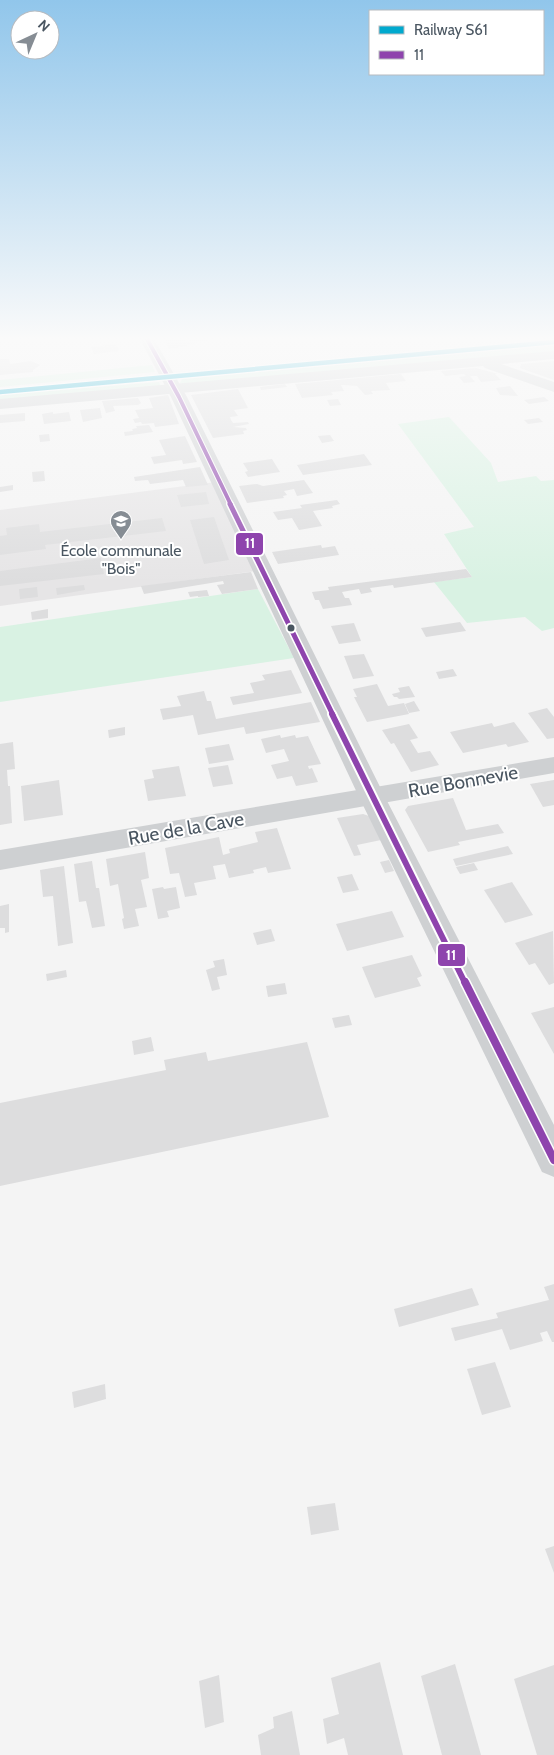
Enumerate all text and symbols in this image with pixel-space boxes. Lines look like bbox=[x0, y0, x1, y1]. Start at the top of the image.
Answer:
north arrow bbox=[10, 10, 60, 60]
legend bbox=[369, 10, 544, 75]
text: N bbox=[34, 16, 54, 36]
text: Railway S61 bbox=[414, 21, 488, 39]
text: 11 bbox=[414, 46, 424, 64]
school or university icon: École communale "Bois" bbox=[109, 509, 133, 540]
line badge: 11 bbox=[235, 532, 264, 556]
text: 11 bbox=[245, 534, 255, 552]
place label: École communale "Bois" bbox=[61, 541, 181, 578]
unlabelled marker bbox=[286, 623, 296, 633]
street label: Rue Bonnevie bbox=[406, 760, 520, 802]
street label: Rue de la Cave bbox=[126, 807, 246, 850]
line badge: 11 bbox=[437, 943, 466, 967]
text: 11 bbox=[446, 946, 456, 964]

